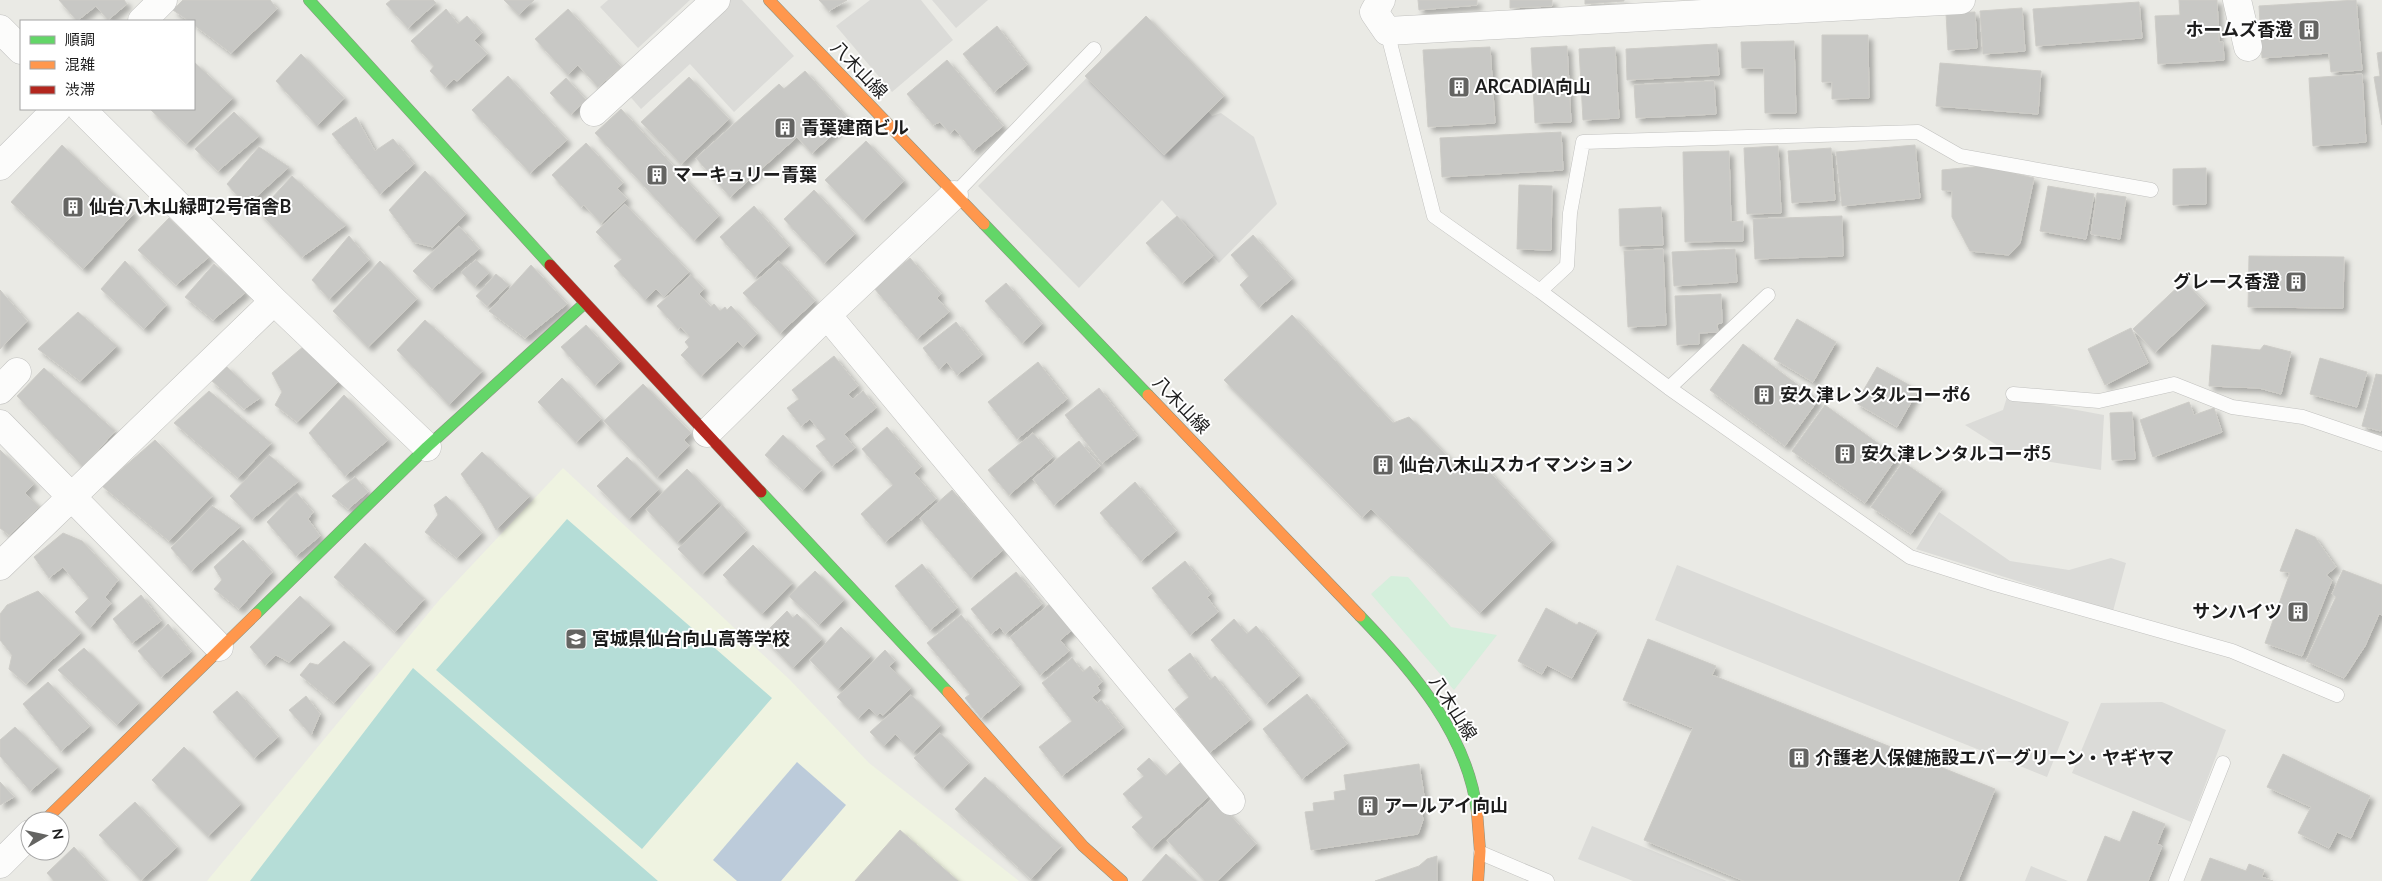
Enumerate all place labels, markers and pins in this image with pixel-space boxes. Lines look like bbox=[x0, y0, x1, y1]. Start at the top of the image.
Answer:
place label: ホームズ香澄 bbox=[2186, 18, 2293, 40]
building icon: ホームズ香澄 bbox=[2297, 18, 2321, 42]
building icon: ARCADIA向山 bbox=[1447, 75, 1471, 99]
place label: ARCADIA向山 bbox=[1474, 75, 1591, 97]
building icon: 青葉建商ビル bbox=[773, 116, 797, 140]
place label: 青葉建商ビル bbox=[801, 116, 909, 138]
building icon: マーキュリー青葉 bbox=[645, 163, 669, 187]
place label: マーキュリー青葉 bbox=[673, 163, 817, 185]
building icon: 仙台八木山緑町2号宿舎B bbox=[61, 195, 85, 219]
place label: 仙台八木山緑町2号宿舎B bbox=[89, 195, 291, 217]
place label: グレース香澄 bbox=[2173, 270, 2280, 292]
building icon: グレース香澄 bbox=[2284, 270, 2308, 294]
building icon: 安久津レンタルコーポ6 bbox=[1752, 383, 1776, 407]
place label: 安久津レンタルコーポ6 bbox=[1780, 383, 1970, 405]
building icon: 安久津レンタルコーポ5 bbox=[1833, 442, 1857, 466]
place label: 安久津レンタルコーポ5 bbox=[1861, 442, 2051, 464]
building icon: 仙台八木山スカイマンション bbox=[1371, 453, 1395, 477]
place label: 仙台八木山スカイマンション bbox=[1399, 453, 1633, 475]
place label: サンハイツ bbox=[2192, 600, 2282, 622]
building icon: サンハイツ bbox=[2286, 600, 2310, 624]
school or university icon: 宮城県仙台向山高等学校 bbox=[564, 627, 588, 651]
place label: 宮城県仙台向山高等学校 bbox=[592, 627, 790, 649]
building icon: 介護老人保健施設エバーグリーン・ヤギヤマ bbox=[1787, 746, 1811, 770]
place label: 介護老人保健施設エバーグリーン・ヤギヤマ bbox=[1815, 746, 2174, 768]
building icon: アールアイ向山 bbox=[1356, 794, 1380, 818]
place label: アールアイ向山 bbox=[1384, 794, 1508, 816]

